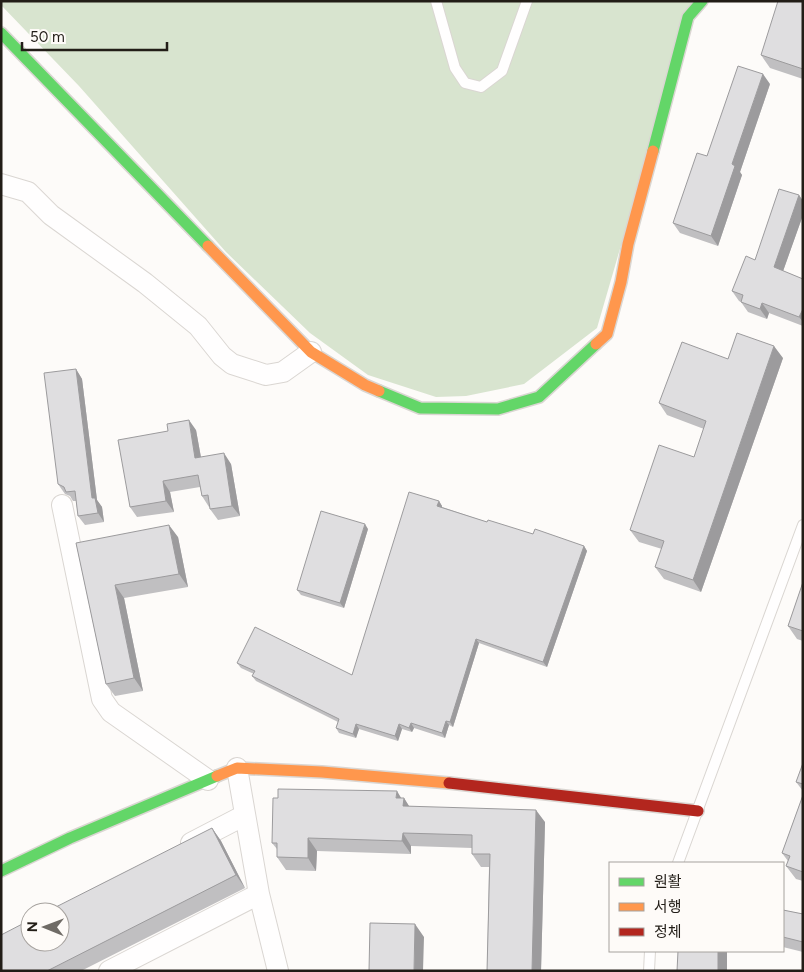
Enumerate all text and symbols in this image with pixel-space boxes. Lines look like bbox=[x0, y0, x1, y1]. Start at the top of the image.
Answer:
scale bar bbox=[22, 20, 168, 52]
text: 50 m bbox=[30, 28, 65, 46]
legend bbox=[609, 862, 784, 952]
text: 원활 bbox=[654, 873, 682, 891]
text: 서행 bbox=[654, 898, 682, 916]
north arrow bbox=[20, 902, 70, 952]
text: N bbox=[24, 921, 41, 932]
text: 정체 bbox=[654, 923, 682, 941]

